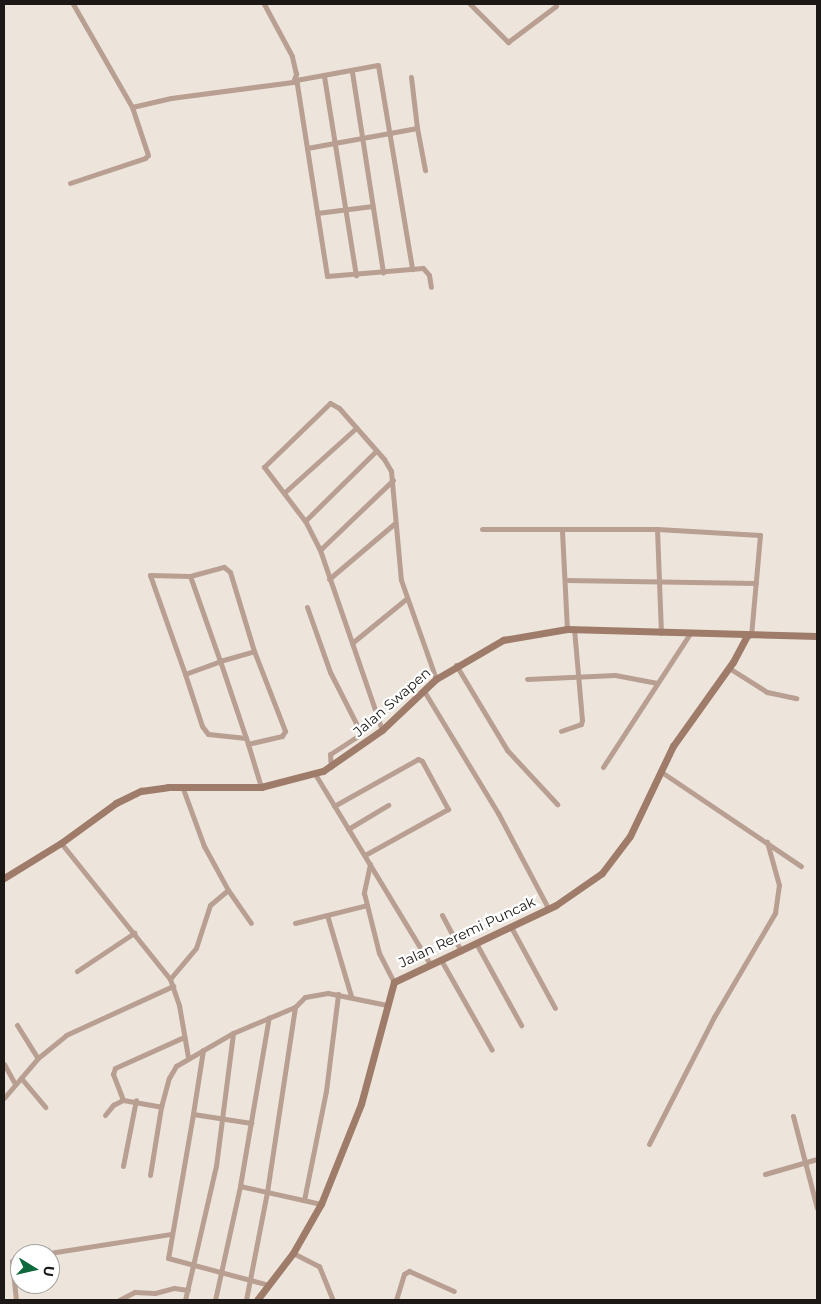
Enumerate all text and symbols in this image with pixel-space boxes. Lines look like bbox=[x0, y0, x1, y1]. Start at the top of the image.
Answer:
street label: Jalan Swapen bbox=[350, 664, 434, 740]
street label: Jalan Reremi Puncak bbox=[396, 893, 538, 971]
north arrow bbox=[10, 1244, 60, 1294]
text: U bbox=[39, 1264, 59, 1278]

